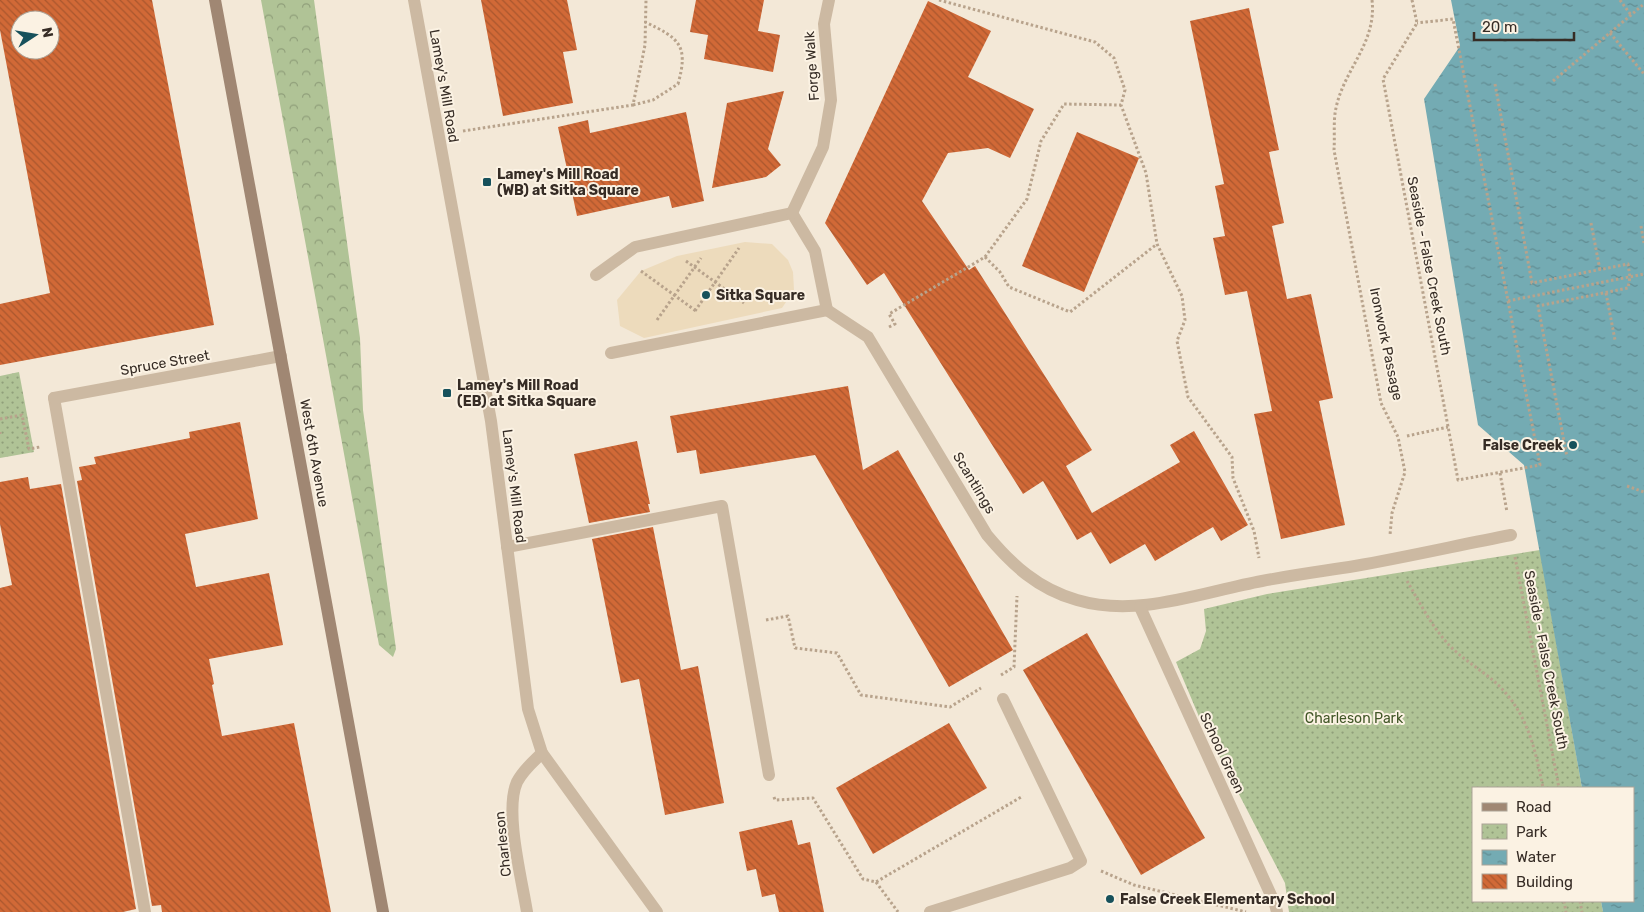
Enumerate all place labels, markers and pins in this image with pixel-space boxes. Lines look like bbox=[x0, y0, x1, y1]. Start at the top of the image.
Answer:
place label: Lamey's Mill Road (WB) at Sitka Square bbox=[497, 166, 639, 199]
marker: Lamey's Mill Road (WB) at Sitka Square bbox=[481, 176, 493, 188]
place label: Sitka Square bbox=[716, 287, 805, 304]
marker: Sitka Square bbox=[700, 289, 712, 301]
place label: Lamey's Mill Road (EB) at Sitka Square bbox=[457, 377, 596, 410]
marker: Lamey's Mill Road (EB) at Sitka Square bbox=[441, 387, 453, 399]
place label: False Creek bbox=[1482, 437, 1564, 454]
marker: False Creek bbox=[1567, 439, 1579, 451]
place label: False Creek Elementary School bbox=[1120, 891, 1335, 908]
marker: False Creek Elementary School bbox=[1104, 893, 1116, 905]

